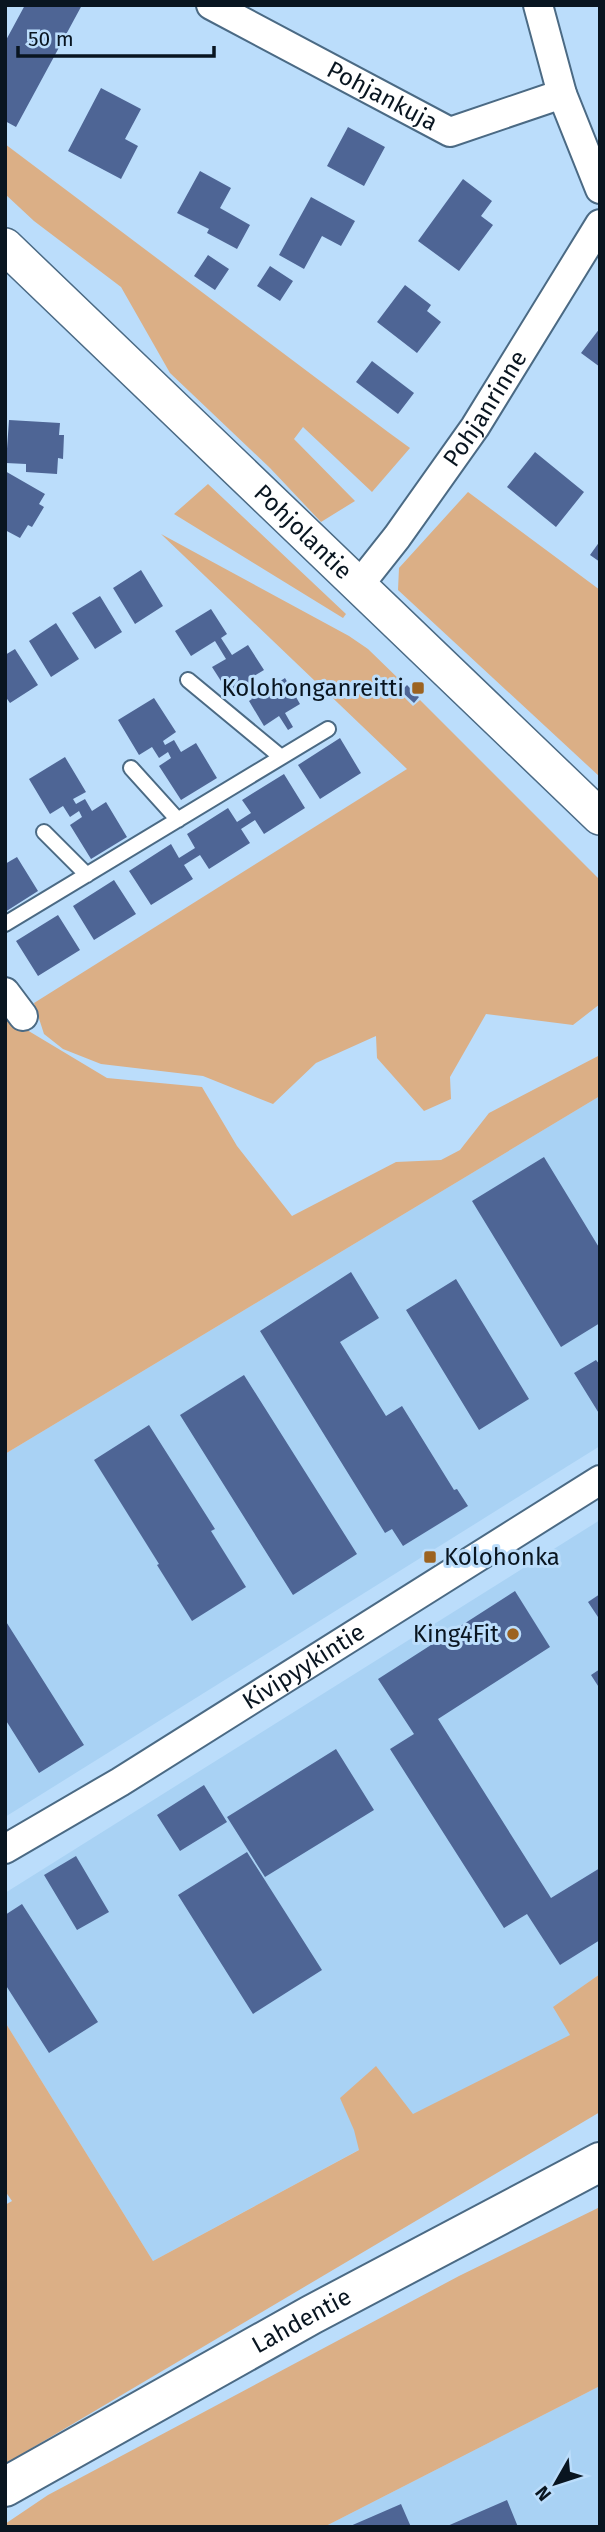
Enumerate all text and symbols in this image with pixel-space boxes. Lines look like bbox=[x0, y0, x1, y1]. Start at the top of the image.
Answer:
scale bar bbox=[18, 14, 214, 58]
text: 50 m bbox=[28, 26, 74, 52]
street label: Pohjankuja bbox=[322, 55, 442, 137]
street label: Pohjanrinne bbox=[437, 345, 533, 472]
street label: Pohjolantie bbox=[248, 479, 358, 585]
place label: Kolohonganreitti bbox=[221, 674, 404, 702]
marker: Kolohonganreitti bbox=[410, 680, 426, 696]
place label: Kolohonka bbox=[444, 1543, 560, 1571]
marker: Kolohonka bbox=[422, 1549, 438, 1565]
street label: Kivipyykintie bbox=[237, 1618, 370, 1715]
place label: King4Fit bbox=[413, 1620, 499, 1648]
marker: King4Fit bbox=[505, 1626, 521, 1642]
street label: Lahdentie bbox=[247, 2282, 356, 2359]
north arrow bbox=[521, 2448, 591, 2518]
text: N bbox=[530, 2481, 556, 2506]

